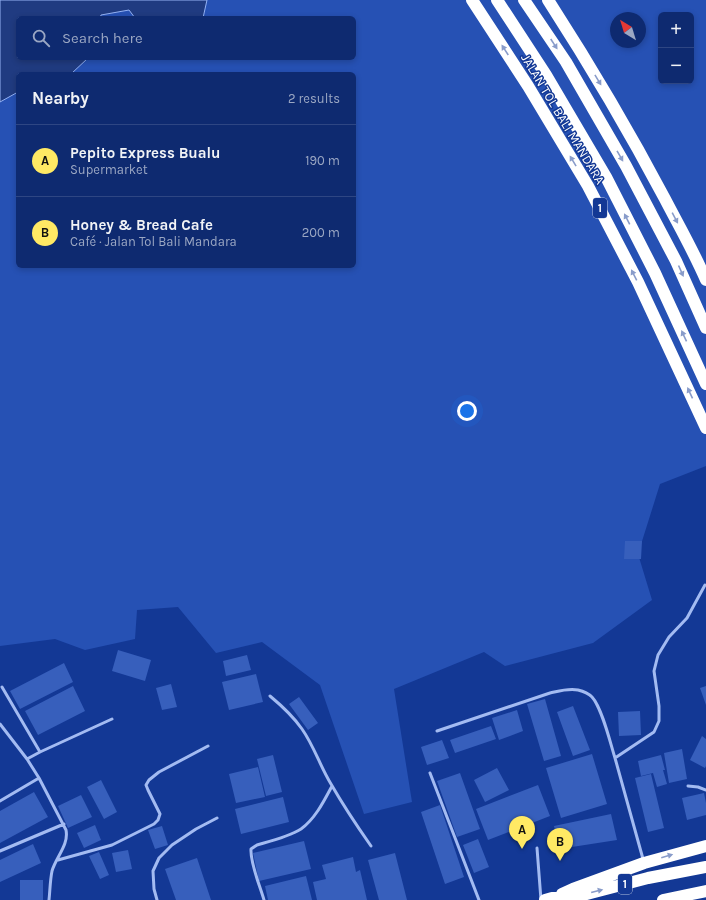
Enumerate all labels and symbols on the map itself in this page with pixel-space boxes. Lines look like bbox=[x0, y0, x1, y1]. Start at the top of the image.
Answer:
north arrow bbox=[610, 12, 646, 48]
one-way arrow bbox=[550, 39, 558, 49]
one-way arrow bbox=[501, 44, 508, 56]
street label: JALAN TOL BALI MANDARA bbox=[518, 51, 608, 187]
one-way arrow bbox=[595, 74, 602, 86]
one-way arrow bbox=[617, 150, 624, 162]
one-way arrow bbox=[569, 155, 576, 167]
road number: 1 bbox=[593, 198, 607, 218]
one-way arrow bbox=[672, 212, 679, 224]
one-way arrow bbox=[624, 213, 631, 225]
one-way arrow bbox=[678, 265, 684, 276]
one-way arrow bbox=[631, 270, 637, 281]
one-way arrow bbox=[681, 330, 687, 341]
one-way arrow bbox=[686, 387, 693, 399]
your location bbox=[457, 401, 477, 421]
pin: A bbox=[509, 816, 535, 849]
pin: B bbox=[547, 828, 573, 861]
one-way arrow bbox=[662, 853, 674, 859]
road number: 1 bbox=[618, 874, 632, 894]
one-way arrow bbox=[590, 888, 603, 894]

